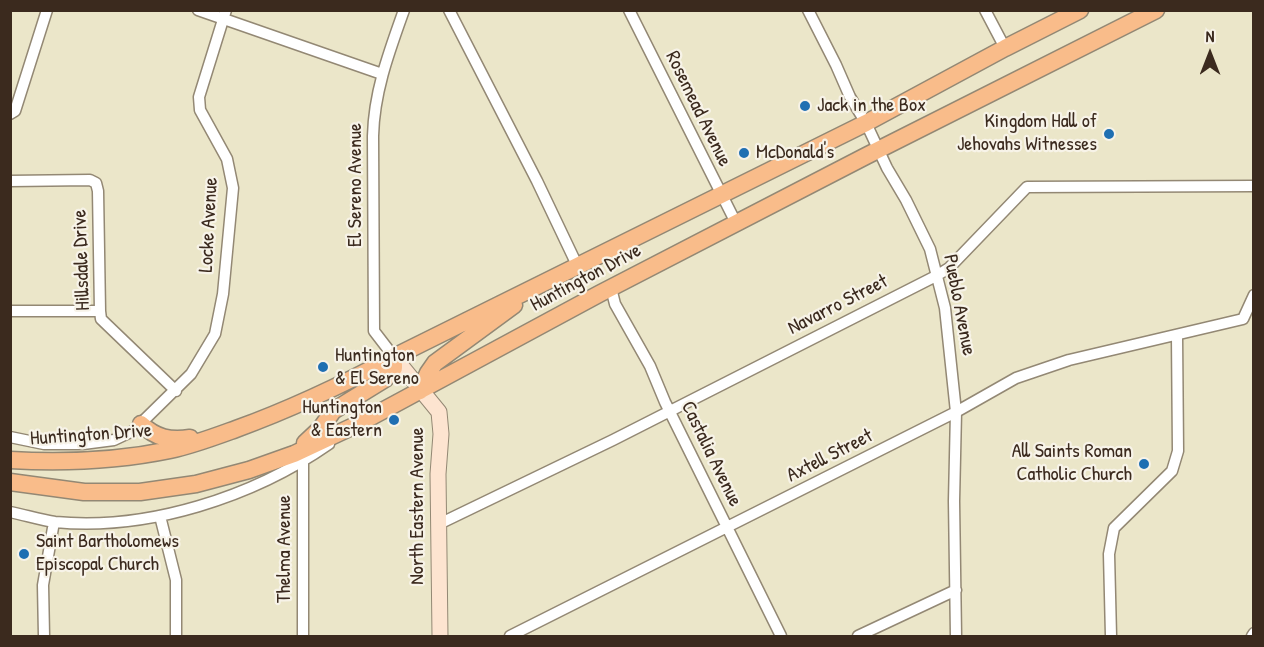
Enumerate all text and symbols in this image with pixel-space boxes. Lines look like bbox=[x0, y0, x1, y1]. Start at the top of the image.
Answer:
north arrow bbox=[1180, 24, 1240, 84]
text: N bbox=[1206, 25, 1214, 47]
street label: Rosemead Avenue bbox=[660, 47, 736, 171]
place label: Jack in the Box bbox=[817, 94, 926, 118]
marker: Jack in the Box bbox=[798, 99, 812, 113]
place label: Kingdom Hall of Jehovahs Witnesses bbox=[957, 110, 1097, 157]
street label: El Sereno Avenue bbox=[344, 123, 368, 247]
marker: Kingdom Hall of Jehovahs Witnesses bbox=[1102, 127, 1116, 141]
place label: McDonald's bbox=[756, 141, 834, 165]
marker: McDonald's bbox=[737, 146, 751, 160]
street label: Locke Avenue bbox=[195, 177, 223, 273]
street label: Hillsdale Drive bbox=[68, 209, 96, 311]
street label: Huntington Drive bbox=[527, 239, 645, 317]
street label: Pueblo Avenue bbox=[937, 252, 981, 358]
street label: Navarro Street bbox=[784, 270, 892, 340]
place label: Huntington & El Sereno bbox=[335, 344, 419, 391]
marker: Huntington & El Sereno bbox=[316, 360, 330, 374]
place label: Huntington & Eastern bbox=[302, 396, 382, 443]
street label: Castalia Avenue bbox=[675, 397, 747, 511]
marker: Huntington & Eastern bbox=[387, 413, 401, 427]
street label: Huntington Drive bbox=[29, 419, 153, 451]
street label: Axtell Street bbox=[783, 424, 877, 488]
street label: North Eastern Avenue bbox=[406, 427, 430, 585]
place label: All Saints Roman Catholic Church bbox=[1012, 440, 1132, 487]
marker: All Saints Roman Catholic Church bbox=[1137, 457, 1151, 471]
street label: Thelma Avenue bbox=[273, 495, 297, 603]
place label: Saint Bartholomews Episcopal Church bbox=[36, 530, 179, 577]
marker: Saint Bartholomews Episcopal Church bbox=[17, 547, 31, 561]

